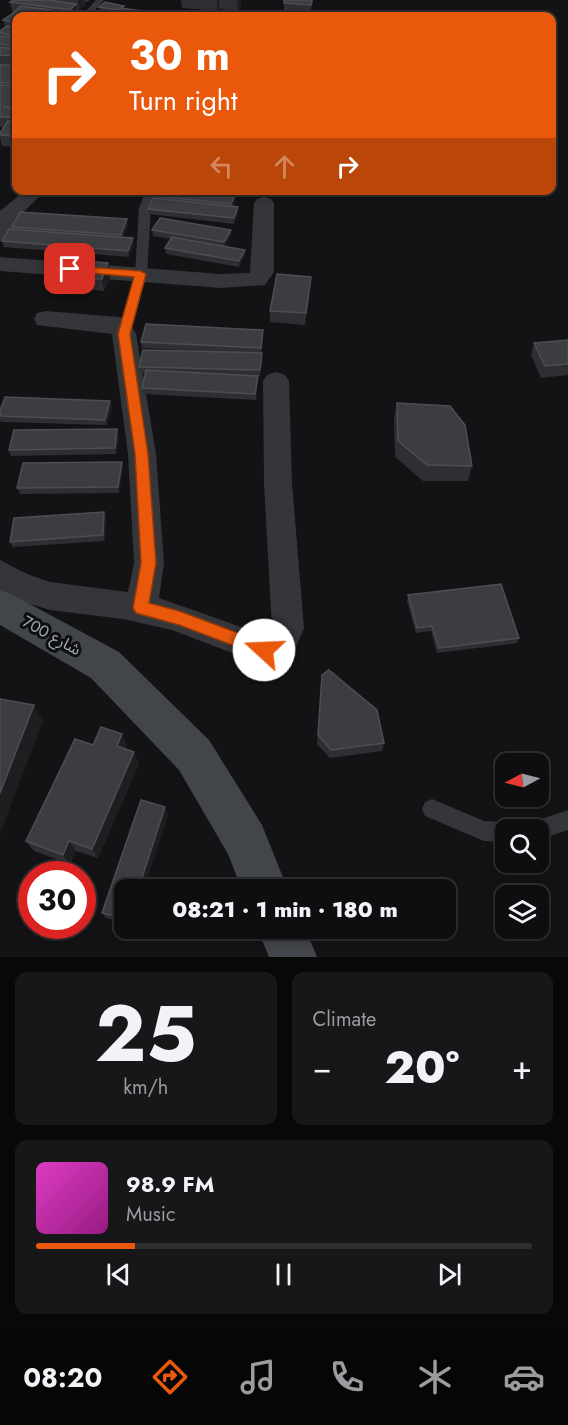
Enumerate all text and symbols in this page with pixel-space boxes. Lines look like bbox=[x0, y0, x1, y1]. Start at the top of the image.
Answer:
text: 30 m bbox=[129, 25, 230, 86]
icon: right bbox=[30, 36, 108, 114]
text: Turn right bbox=[129, 81, 237, 120]
icon: left bbox=[205, 150, 238, 183]
icon: ahead bbox=[268, 150, 301, 183]
icon: right bbox=[331, 150, 364, 183]
pin bbox=[44, 243, 95, 294]
icon: arrive bbox=[53, 252, 86, 285]
street label: شارع 700 bbox=[18, 610, 85, 662]
position arrow bbox=[232, 618, 296, 682]
north arrow bbox=[495, 753, 549, 807]
map controls bbox=[495, 753, 549, 939]
button: search bbox=[495, 819, 549, 873]
speed limit sign: 30 bbox=[18, 861, 96, 939]
button: layers bbox=[495, 885, 549, 939]
text: 08:21 · 1 min · 180 m bbox=[172, 893, 398, 925]
text: 25 bbox=[95, 978, 196, 1090]
text: Climate bbox=[313, 1005, 376, 1034]
text: 20° bbox=[384, 1035, 459, 1100]
text: − bbox=[313, 1044, 332, 1091]
text: + bbox=[512, 1044, 532, 1091]
text: km/h bbox=[123, 1073, 168, 1102]
text: 98.9 FM bbox=[126, 1168, 214, 1200]
text: Music bbox=[126, 1200, 176, 1229]
icon: previous bbox=[102, 1258, 135, 1291]
icon: pause bbox=[267, 1258, 300, 1291]
icon: next bbox=[433, 1258, 466, 1291]
icon: directions bbox=[149, 1356, 191, 1398]
icon: music bbox=[237, 1356, 279, 1398]
icon: phone bbox=[326, 1356, 368, 1398]
icon: climate bbox=[414, 1356, 456, 1398]
icon: car bbox=[503, 1356, 545, 1398]
text: 08:20 bbox=[23, 1358, 102, 1397]

